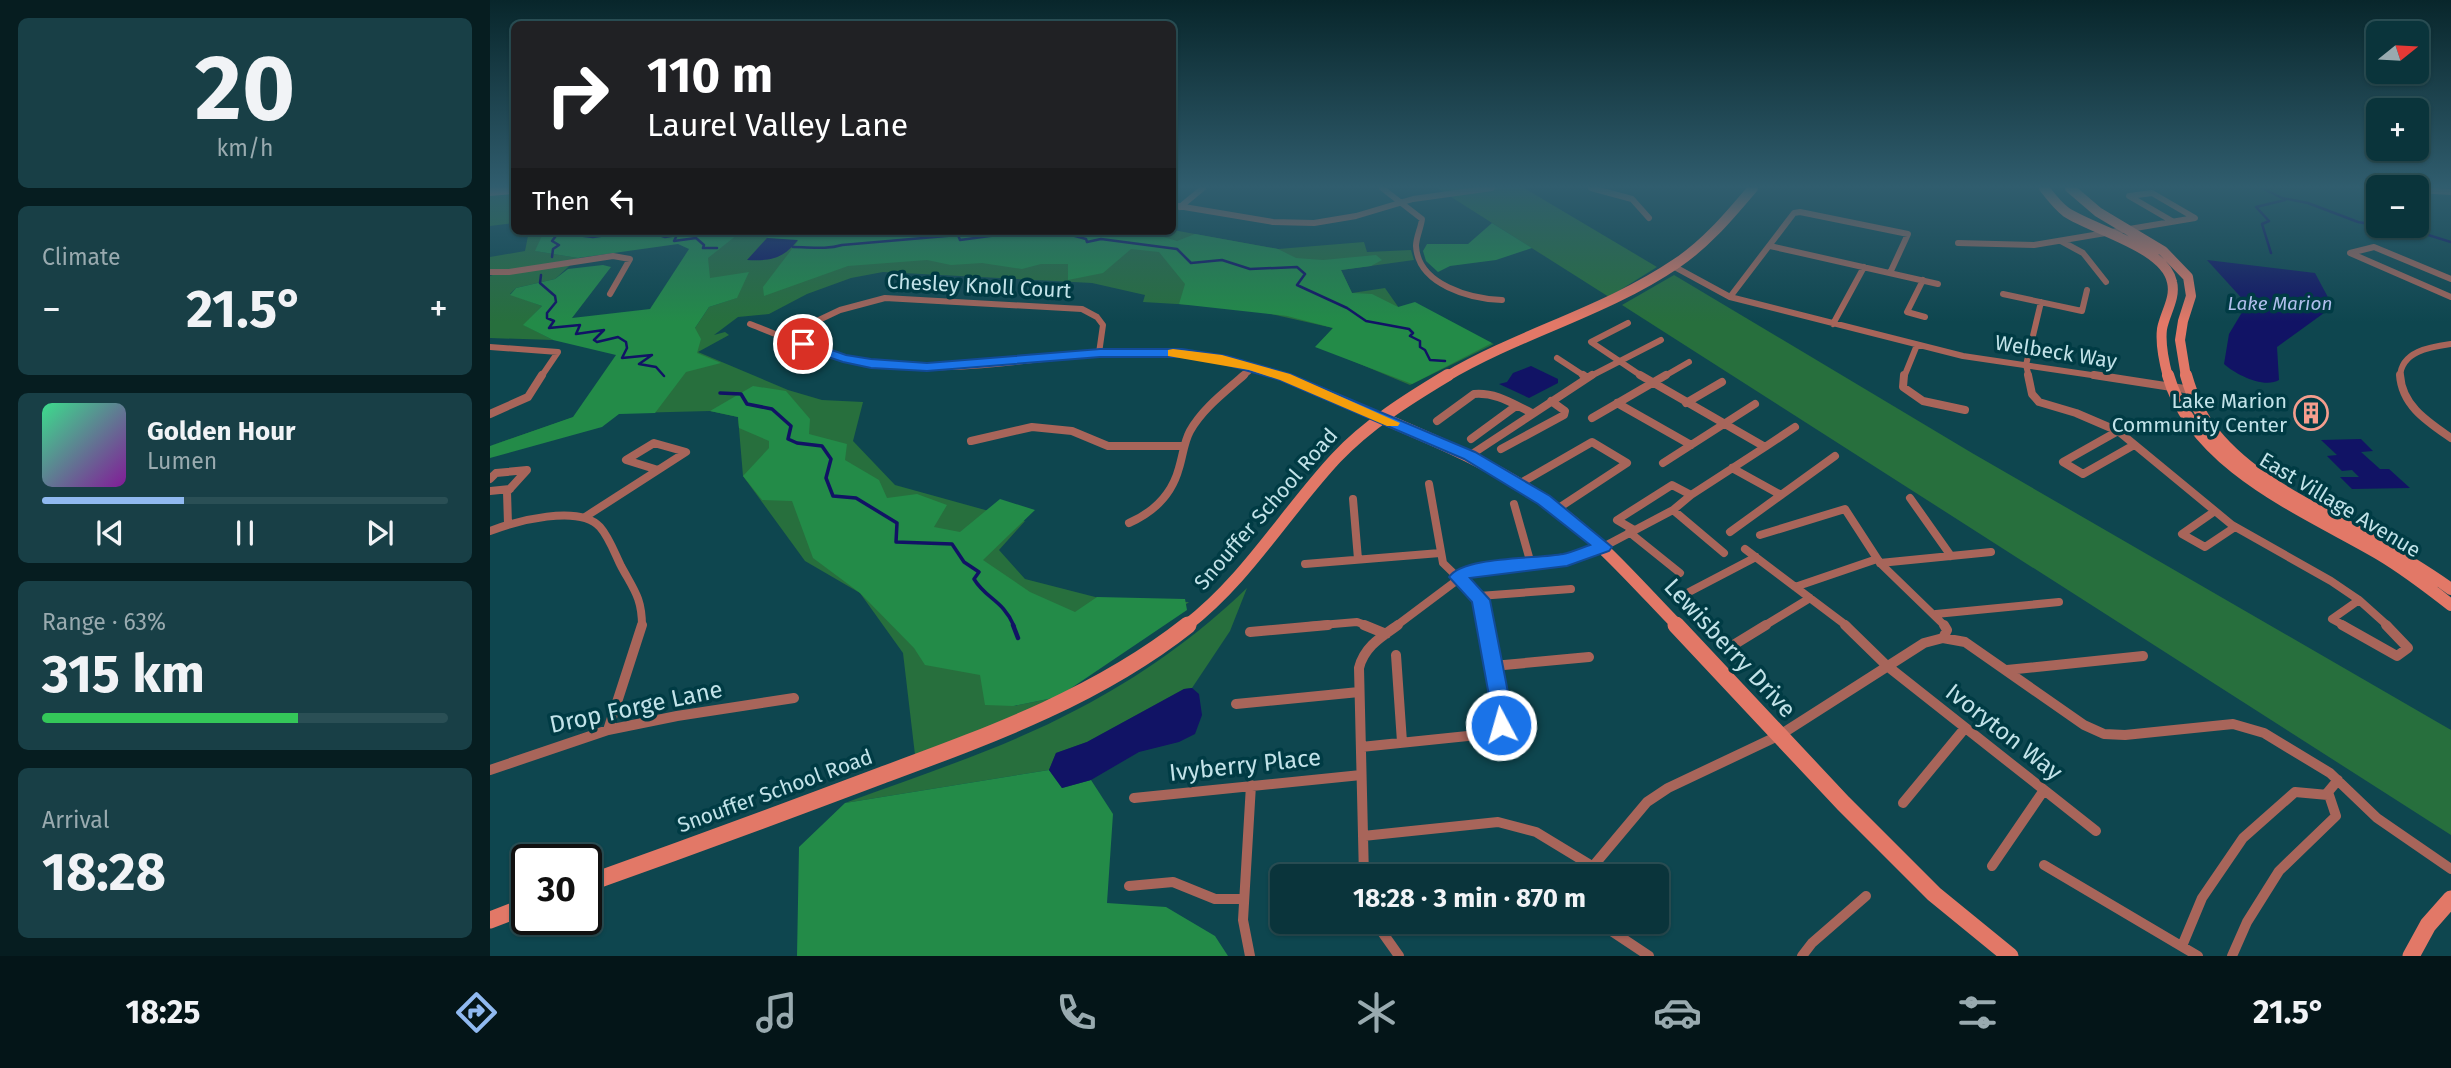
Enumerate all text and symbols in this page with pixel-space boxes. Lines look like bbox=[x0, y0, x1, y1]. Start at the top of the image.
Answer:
north arrow bbox=[2366, 21, 2429, 84]
map controls bbox=[2366, 21, 2429, 238]
text: 20 bbox=[195, 34, 295, 143]
text: 110 m bbox=[647, 46, 773, 105]
icon: right bbox=[532, 49, 623, 140]
button: + bbox=[2366, 98, 2429, 161]
text: Laurel Valley Lane bbox=[647, 106, 908, 144]
text: km/h bbox=[217, 134, 273, 162]
button: − bbox=[2366, 175, 2429, 238]
icon: left bbox=[604, 182, 642, 220]
text: Then bbox=[532, 186, 590, 217]
text: Climate bbox=[42, 243, 121, 271]
street label: Chesley Knoll Court bbox=[886, 268, 1072, 304]
text: 21.5° bbox=[186, 278, 304, 341]
text: − bbox=[42, 286, 61, 332]
text: + bbox=[429, 286, 448, 332]
water label: Lake Marion bbox=[2228, 292, 2332, 315]
pin bbox=[773, 314, 833, 374]
icon: arrive bbox=[784, 325, 822, 363]
street label: Welbeck Way bbox=[1993, 330, 2120, 375]
place label: Lake Marion Community Center bbox=[2112, 388, 2287, 438]
building icon: Lake Marion Community Center bbox=[2292, 394, 2330, 432]
text: Golden Hour bbox=[147, 416, 295, 447]
street label: Snouffer School Road bbox=[1189, 423, 1343, 595]
text: Lumen bbox=[147, 447, 217, 475]
street label: East Village Avenue bbox=[2255, 447, 2425, 563]
icon: previous bbox=[91, 514, 129, 552]
icon: pause bbox=[226, 514, 264, 552]
icon: next bbox=[361, 514, 399, 552]
street label: Lewisberry Drive bbox=[1658, 573, 1802, 723]
text: Range · 63% bbox=[42, 608, 166, 636]
text: 315 km bbox=[42, 643, 205, 706]
street label: Drop Forge Lane bbox=[547, 675, 725, 739]
street label: Ivoryton Way bbox=[1940, 678, 2068, 786]
position arrow bbox=[1464, 688, 1538, 762]
street label: Ivyberry Place bbox=[1168, 743, 1322, 787]
street label: Snouffer School Road bbox=[674, 744, 876, 838]
text: Arrival bbox=[42, 806, 109, 834]
text: 18:28 bbox=[42, 841, 166, 904]
speed limit sign: 30 bbox=[511, 844, 602, 935]
text: 18:28 · 3 min · 870 m bbox=[1353, 883, 1586, 914]
icon: directions bbox=[452, 988, 501, 1037]
icon: music bbox=[752, 988, 801, 1037]
icon: phone bbox=[1052, 988, 1101, 1037]
icon: climate bbox=[1352, 988, 1401, 1037]
icon: car bbox=[1653, 988, 1702, 1037]
icon: filters bbox=[1953, 988, 2002, 1037]
text: 18:25 bbox=[126, 993, 200, 1031]
text: 21.5° bbox=[2253, 993, 2325, 1031]

